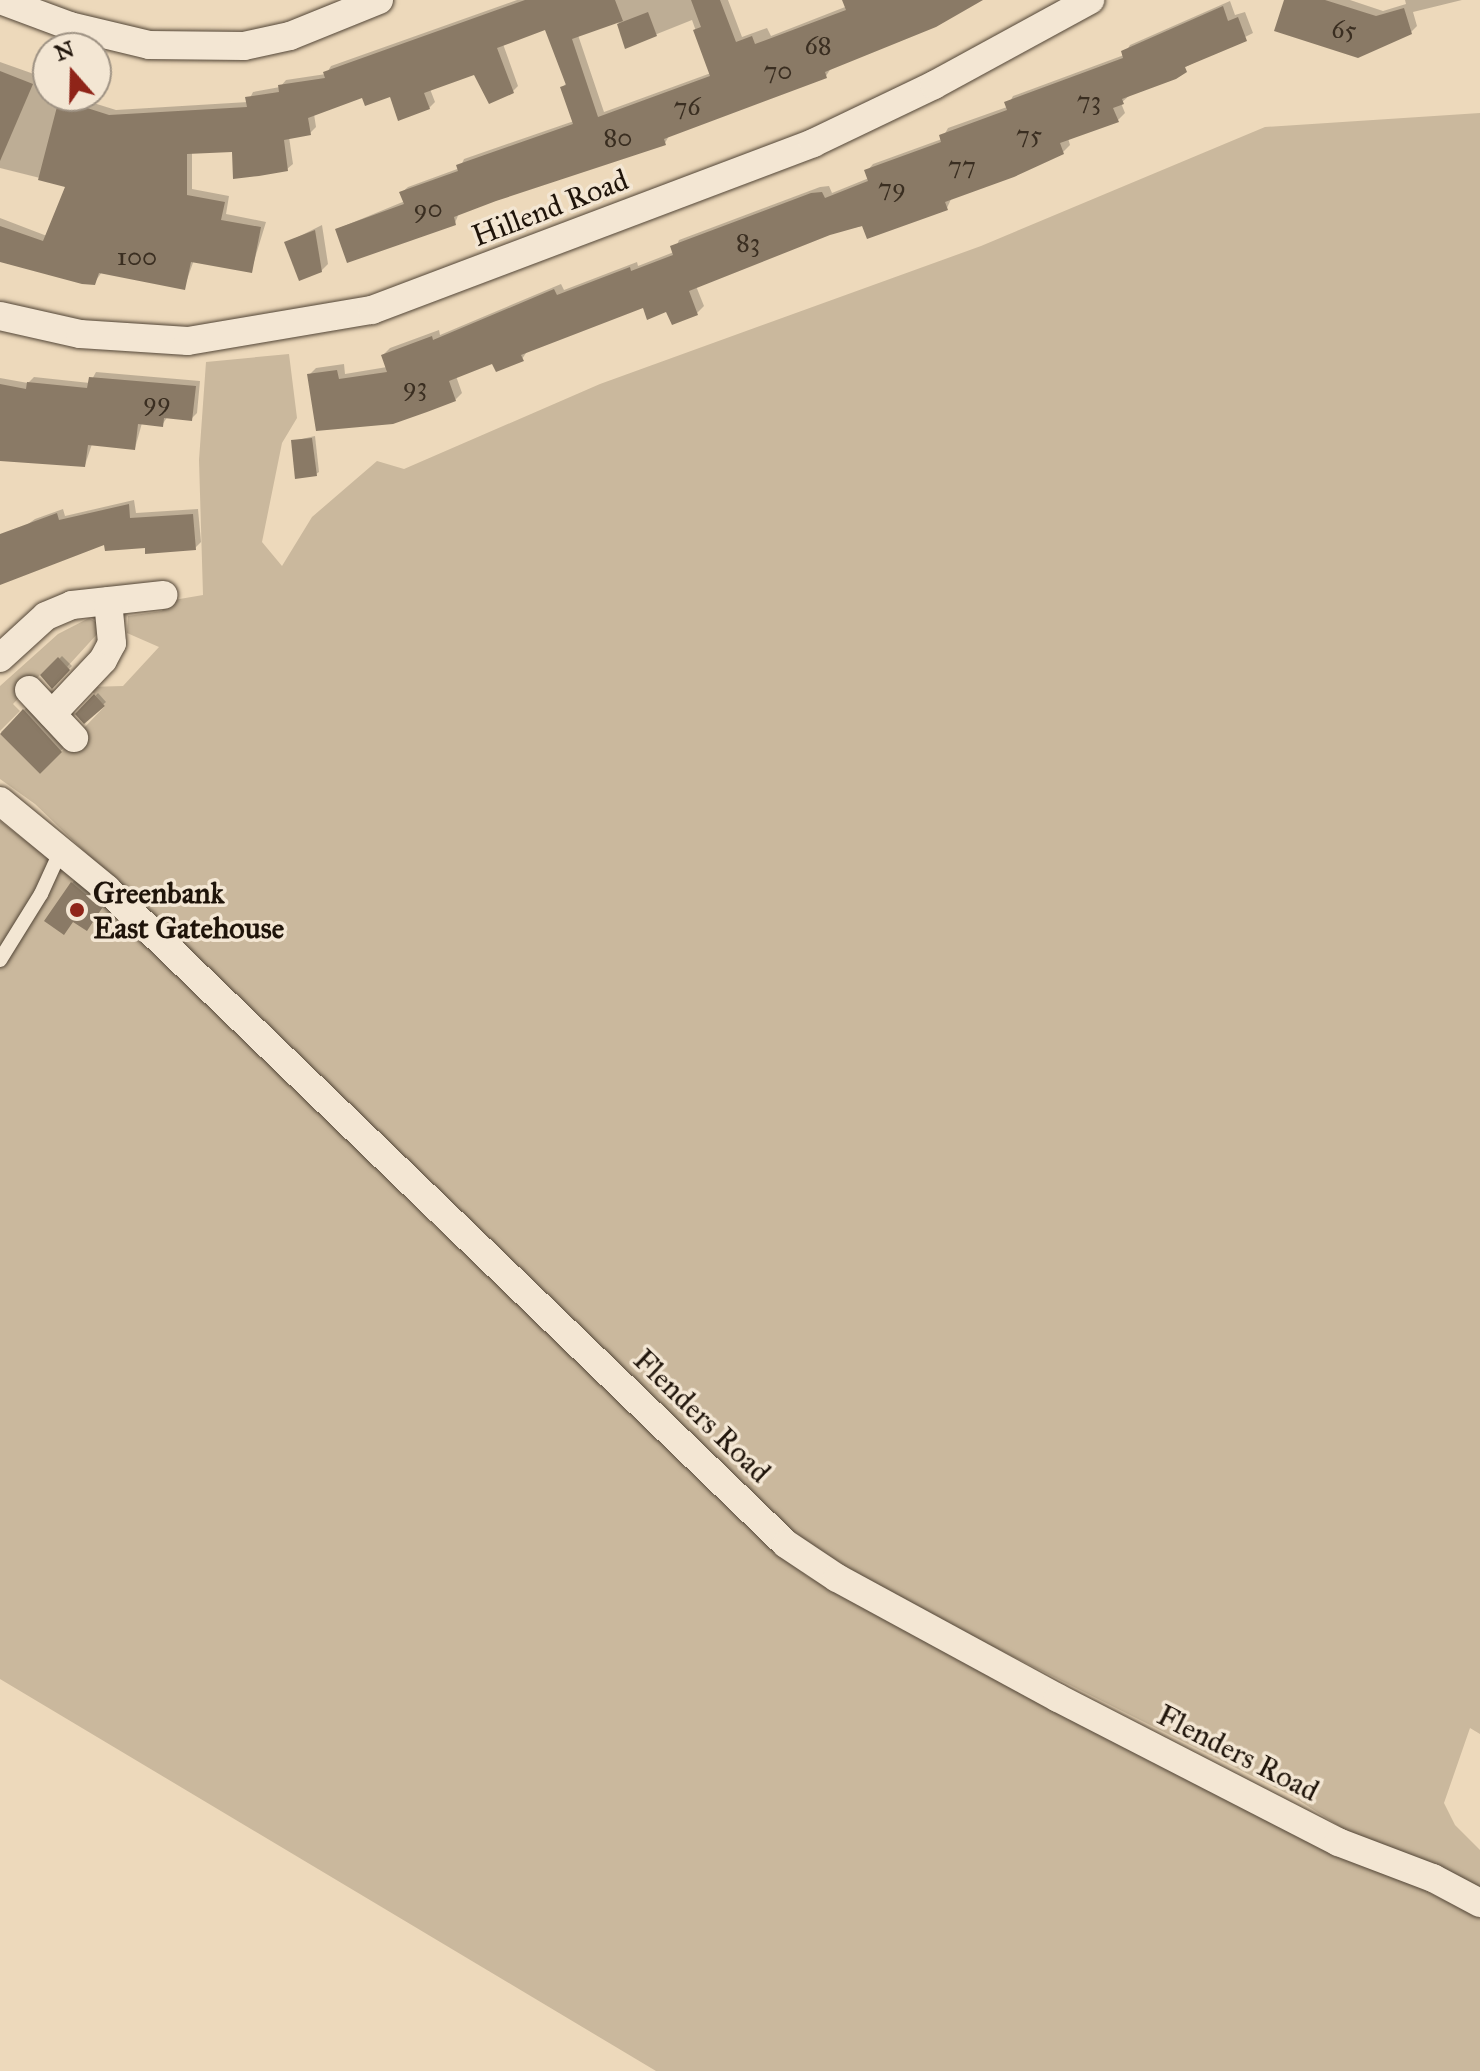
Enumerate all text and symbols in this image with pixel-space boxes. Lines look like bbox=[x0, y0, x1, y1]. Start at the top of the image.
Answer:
house number: 65 bbox=[1331, 14, 1357, 46]
house number: 68 bbox=[804, 30, 832, 62]
north arrow bbox=[32, 32, 112, 112]
text: N bbox=[51, 35, 78, 67]
house number: 70 bbox=[763, 55, 793, 87]
house number: 73 bbox=[1077, 85, 1101, 117]
house number: 76 bbox=[673, 91, 701, 123]
house number: 75 bbox=[1016, 119, 1042, 151]
house number: 80 bbox=[604, 122, 632, 154]
house number: 77 bbox=[948, 150, 976, 182]
street label: Hillend Road bbox=[467, 162, 633, 254]
house number: 79 bbox=[878, 172, 906, 204]
house number: 90 bbox=[413, 193, 443, 225]
house number: 83 bbox=[736, 227, 760, 259]
house number: 100 bbox=[117, 241, 157, 273]
house number: 93 bbox=[403, 371, 427, 403]
house number: 99 bbox=[143, 386, 171, 418]
place label: Greenbank East Gatehouse bbox=[93, 875, 284, 946]
marker: Greenbank East Gatehouse bbox=[68, 901, 86, 919]
street label: Flenders Road bbox=[626, 1342, 778, 1490]
street label: Flenders Road bbox=[1151, 1697, 1325, 1809]

